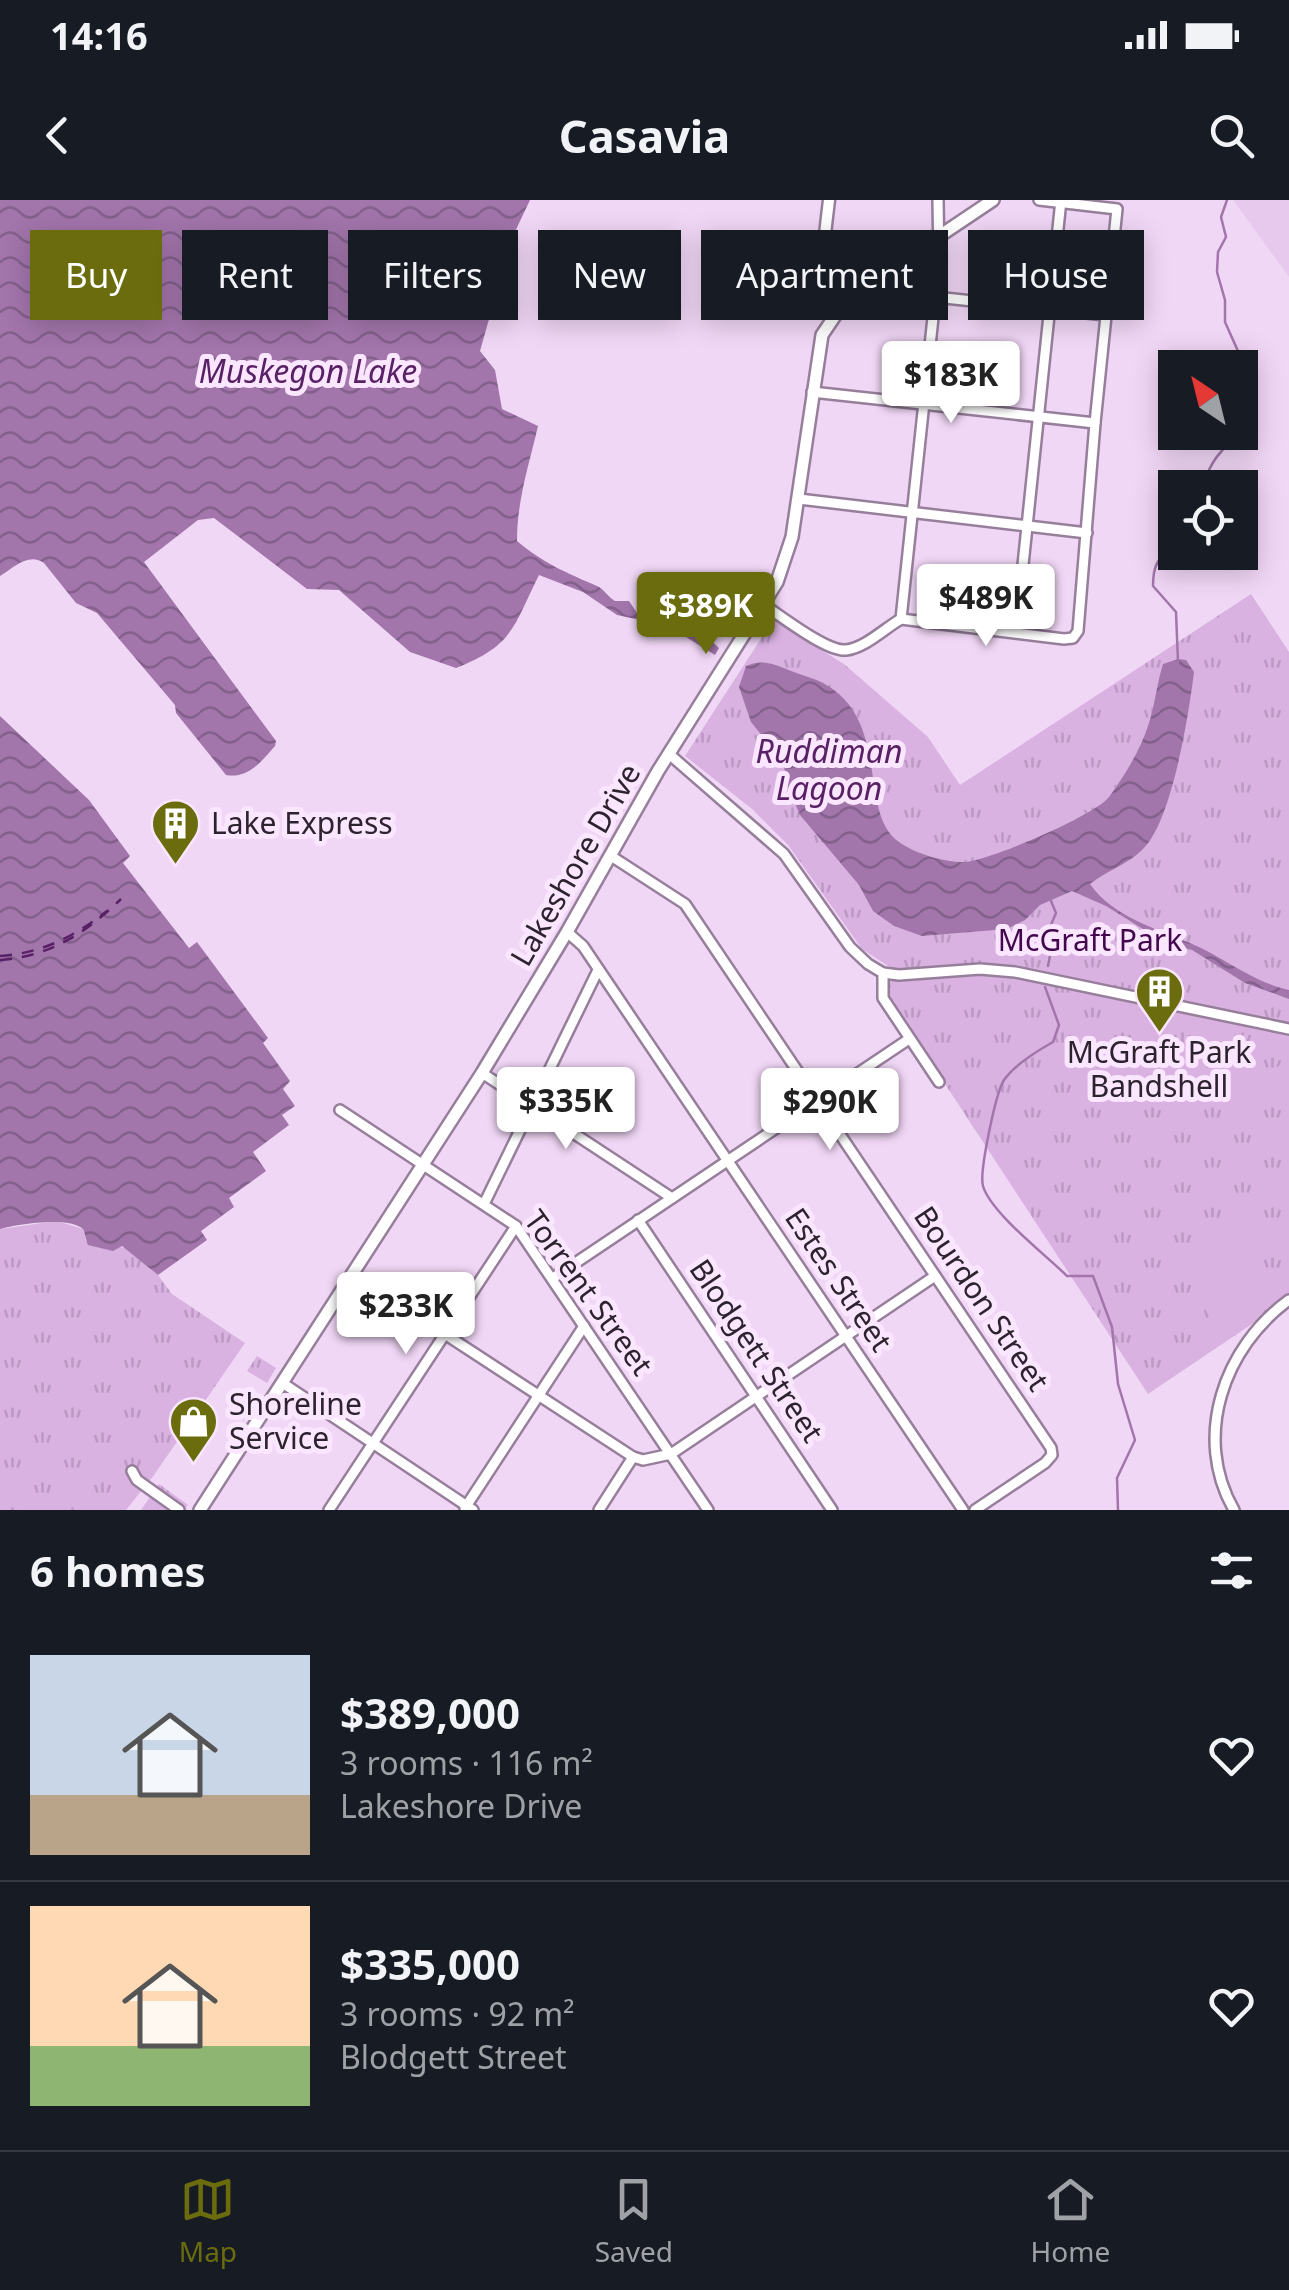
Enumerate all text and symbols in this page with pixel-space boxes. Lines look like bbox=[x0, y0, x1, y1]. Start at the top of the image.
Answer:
text: 14:16 bbox=[50, 9, 148, 61]
text: Casavia bbox=[559, 105, 730, 166]
icon: back bbox=[30, 108, 85, 163]
icon: search bbox=[1204, 108, 1259, 163]
chip: Buy bbox=[30, 230, 162, 320]
chip: Rent bbox=[182, 230, 328, 320]
chip: Filters bbox=[348, 230, 518, 320]
chip: New bbox=[538, 230, 681, 320]
chip: Apartment bbox=[701, 230, 948, 320]
chip: House bbox=[968, 230, 1144, 320]
pin: $183K bbox=[881, 341, 1021, 426]
water label: Muskegon Lake bbox=[199, 349, 417, 392]
north arrow bbox=[1158, 350, 1258, 450]
map controls bbox=[1158, 350, 1258, 570]
text: $183K bbox=[904, 352, 998, 395]
button: locate bbox=[1158, 470, 1258, 570]
pin: $489K bbox=[916, 564, 1056, 649]
pin: $389K bbox=[636, 572, 776, 657]
text: $489K bbox=[939, 575, 1033, 618]
text: $389K bbox=[659, 583, 753, 626]
water label: Ruddiman Lagoon bbox=[756, 729, 902, 809]
street label: Lakeshore Drive bbox=[500, 756, 649, 973]
building icon: Lake Express bbox=[150, 798, 202, 866]
place label: Lake Express bbox=[211, 802, 393, 843]
park label: McGraft Park bbox=[998, 919, 1182, 960]
building icon: McGraft Park Bandshell bbox=[1133, 966, 1185, 1034]
place label: McGraft Park Bandshell bbox=[1067, 1031, 1251, 1106]
pin: $335K bbox=[496, 1067, 636, 1152]
pin: $290K bbox=[760, 1068, 900, 1153]
text: $335K bbox=[519, 1078, 613, 1121]
text: $290K bbox=[783, 1079, 877, 1122]
street label: Bourdon Street bbox=[905, 1198, 1059, 1399]
street label: Estes Street bbox=[776, 1199, 902, 1359]
street label: Torrent Street bbox=[515, 1201, 663, 1383]
street label: Blodgett Street bbox=[681, 1251, 834, 1450]
pin: $233K bbox=[336, 1272, 476, 1357]
text: $233K bbox=[359, 1283, 453, 1326]
place label: Shoreline Service bbox=[229, 1383, 362, 1458]
shop icon: Shoreline Service bbox=[168, 1396, 220, 1464]
text: 6 homes bbox=[30, 1542, 206, 1599]
icon: filters bbox=[1204, 1543, 1259, 1598]
text: $389,000 bbox=[340, 1684, 520, 1741]
icon: home bbox=[110, 1695, 230, 1815]
icon: heart bbox=[1204, 1728, 1259, 1783]
text: 3 rooms · 116 m² bbox=[340, 1741, 593, 1784]
text: Lakeshore Drive bbox=[340, 1784, 582, 1827]
text: $335,000 bbox=[340, 1935, 520, 1992]
icon: home bbox=[110, 1946, 230, 2066]
icon: heart bbox=[1204, 1979, 1259, 2034]
text: 3 rooms · 92 m² bbox=[340, 1992, 574, 2035]
text: Blodgett Street bbox=[340, 2035, 567, 2078]
tab: Map bbox=[179, 2172, 237, 2270]
tab: Saved bbox=[595, 2172, 673, 2270]
tab: Home bbox=[1031, 2172, 1110, 2270]

